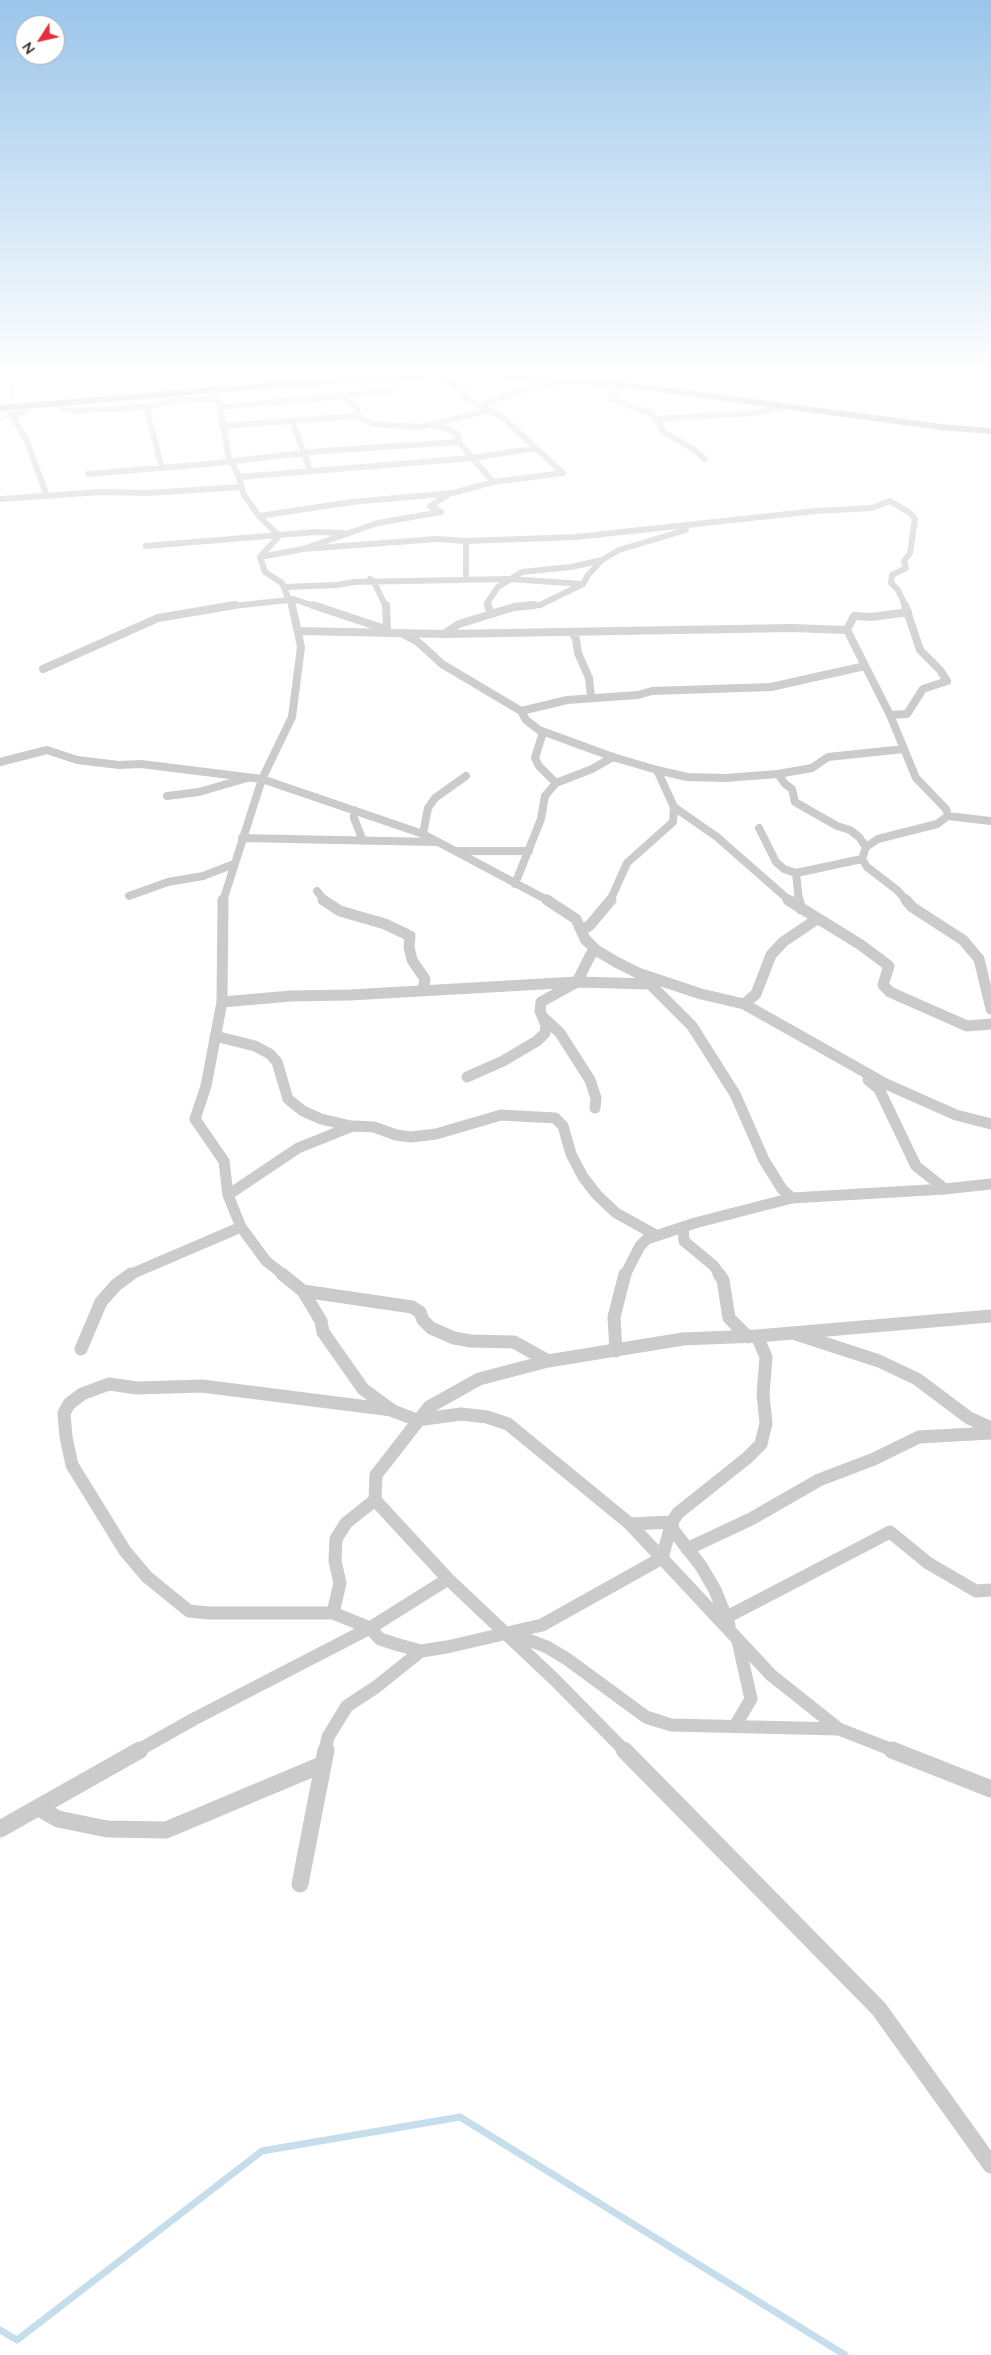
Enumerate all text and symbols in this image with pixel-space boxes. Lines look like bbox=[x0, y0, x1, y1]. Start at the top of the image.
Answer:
north arrow bbox=[15, 15, 65, 65]
text: N bbox=[18, 39, 38, 58]

